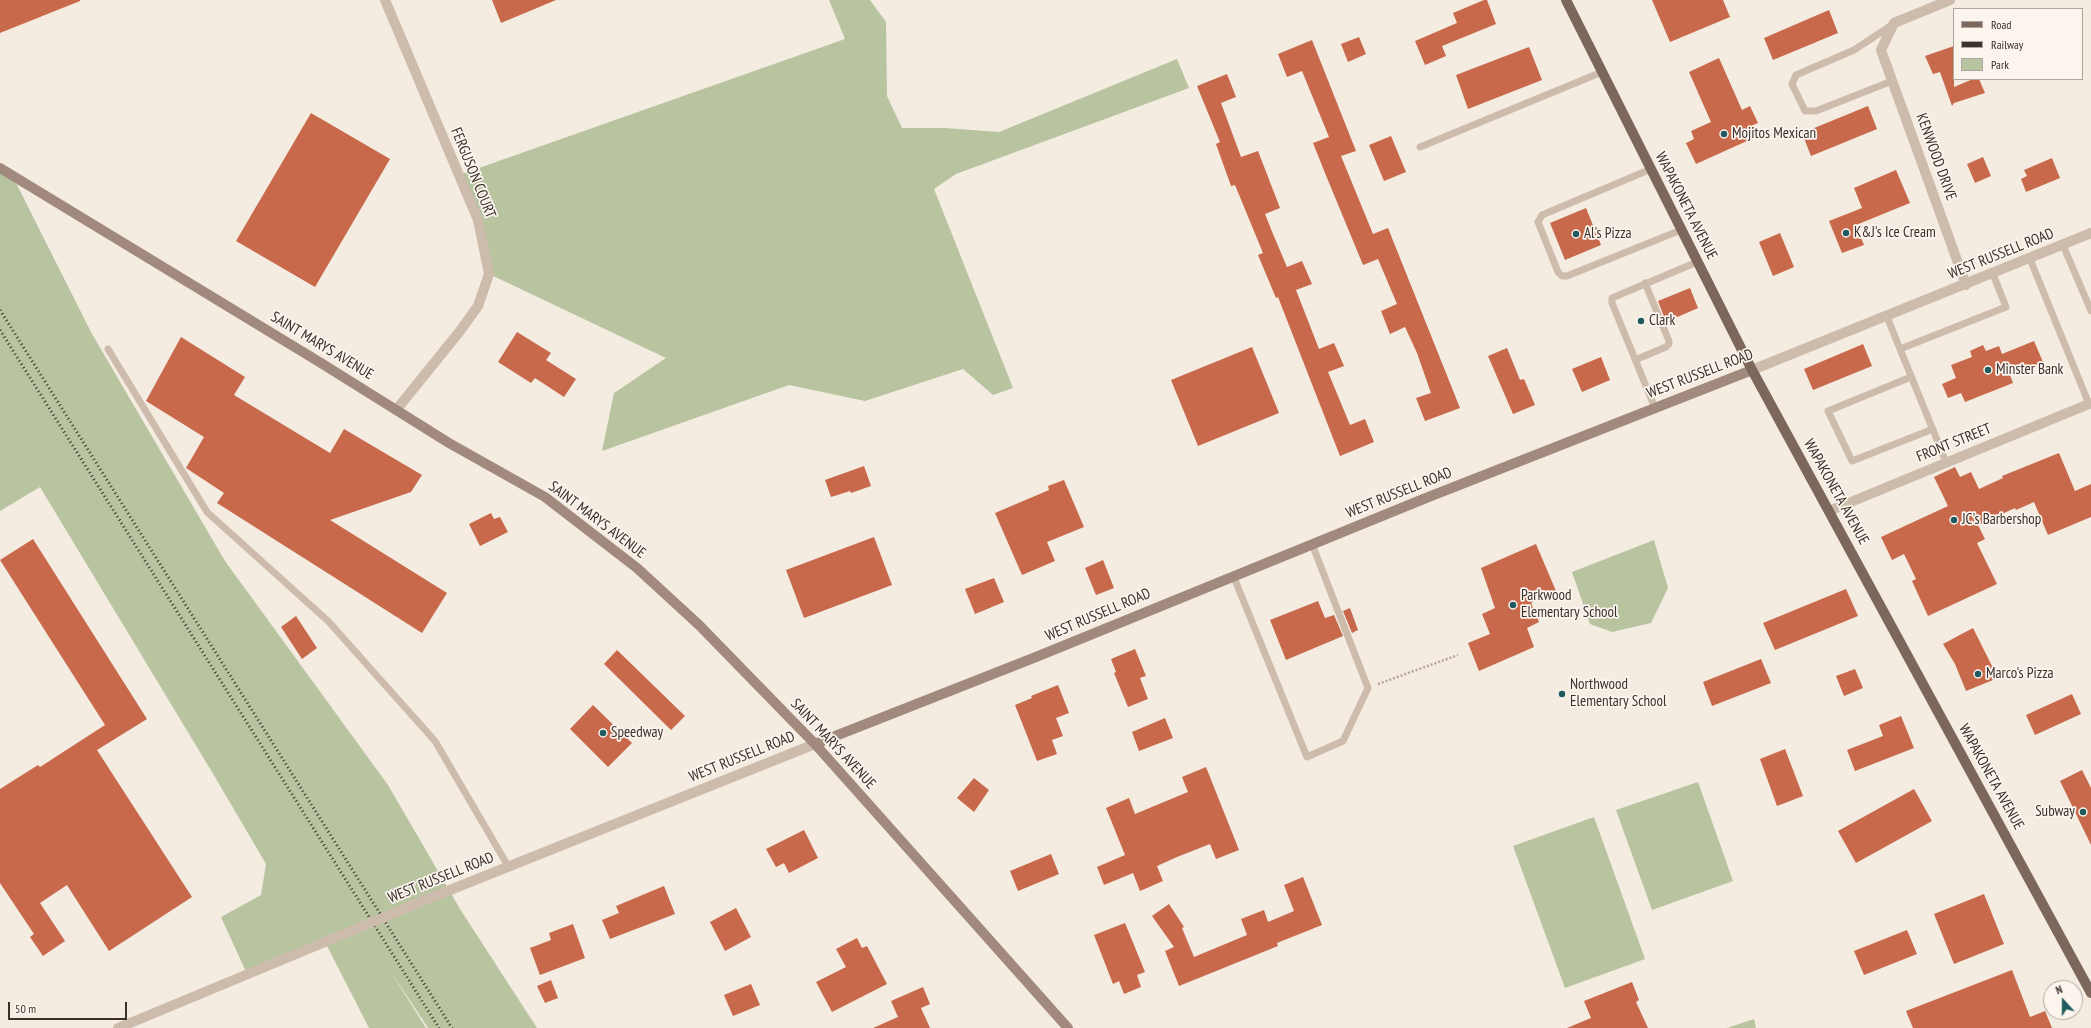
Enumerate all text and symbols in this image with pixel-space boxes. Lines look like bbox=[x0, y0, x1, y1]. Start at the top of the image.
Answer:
legend bbox=[1953, 8, 2083, 80]
text: Road bbox=[1991, 17, 2011, 32]
text: Railway bbox=[1991, 37, 2023, 52]
text: Park bbox=[1991, 57, 2009, 72]
street label: KENWOOD DRIVE bbox=[1912, 111, 1960, 203]
street label: FERGUSON COURT bbox=[447, 125, 499, 221]
place label: Mojitos Mexican bbox=[1732, 125, 1816, 143]
marker: Mojitos Mexican bbox=[1719, 129, 1729, 139]
street label: WAPAKONETA AVENUE bbox=[1651, 149, 1721, 263]
place label: K&J's Ice Cream bbox=[1854, 224, 1936, 242]
place label: Al's Pizza bbox=[1584, 225, 1632, 243]
street label: WEST RUSSELL ROAD bbox=[1946, 225, 2056, 283]
marker: K&J's Ice Cream bbox=[1841, 228, 1851, 238]
marker: Al's Pizza bbox=[1571, 229, 1581, 239]
street label: SAINT MARYS AVENUE bbox=[267, 308, 377, 384]
place label: Clark bbox=[1649, 312, 1675, 330]
marker: Clark bbox=[1636, 316, 1646, 326]
street label: WEST RUSSELL ROAD bbox=[1644, 345, 1756, 403]
place label: Minster Bank bbox=[1996, 361, 2063, 379]
marker: Minster Bank bbox=[1983, 365, 1993, 375]
street label: FRONT STREET bbox=[1914, 420, 1994, 466]
street label: WAPAKONETA AVENUE bbox=[1800, 436, 1872, 548]
street label: WEST RUSSELL ROAD bbox=[1344, 464, 1454, 522]
street label: SAINT MARYS AVENUE bbox=[545, 478, 649, 562]
place label: JC's Barbershop bbox=[1962, 511, 2041, 529]
marker: JC's Barbershop bbox=[1949, 515, 1959, 525]
street label: WEST RUSSELL ROAD bbox=[1043, 585, 1153, 645]
place label: Parkwood Elementary School bbox=[1521, 587, 1618, 622]
marker: Parkwood Elementary School bbox=[1508, 600, 1518, 610]
place label: Marco's Pizza bbox=[1986, 665, 2054, 683]
marker: Marco's Pizza bbox=[1973, 669, 1983, 679]
place label: Northwood Elementary School bbox=[1570, 676, 1667, 711]
marker: Northwood Elementary School bbox=[1557, 689, 1567, 699]
street label: SAINT MARYS AVENUE bbox=[787, 695, 879, 793]
street label: WAPAKONETA AVENUE bbox=[1955, 721, 2027, 833]
place label: Speedway bbox=[611, 724, 663, 742]
marker: Speedway bbox=[598, 728, 608, 738]
street label: WEST RUSSELL ROAD bbox=[687, 728, 797, 786]
place label: Subway bbox=[2035, 803, 2075, 821]
marker: Subway bbox=[2078, 807, 2088, 817]
street label: WEST RUSSELL ROAD bbox=[386, 849, 496, 907]
north arrow bbox=[2043, 980, 2083, 1020]
text: N bbox=[2054, 982, 2064, 997]
scale bar bbox=[10, 994, 129, 1020]
text: 50 m bbox=[15, 1001, 36, 1016]

